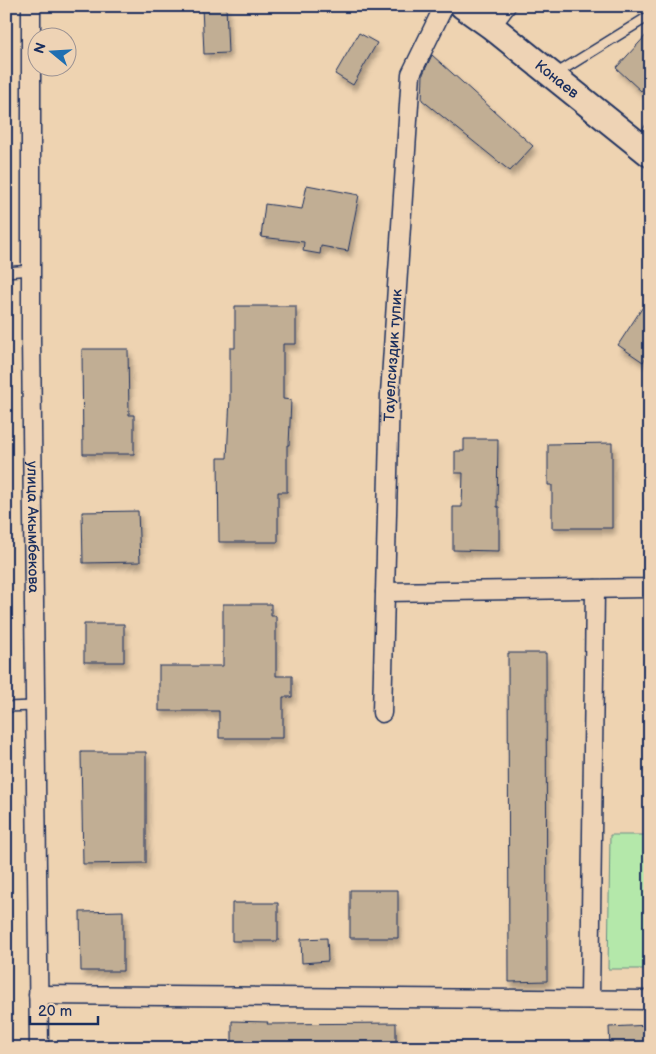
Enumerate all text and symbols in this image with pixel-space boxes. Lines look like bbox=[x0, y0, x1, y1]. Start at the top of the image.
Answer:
north arrow bbox=[28, 28, 78, 78]
text: N bbox=[30, 41, 50, 56]
street label: Конаев bbox=[531, 56, 583, 103]
street label: Тауелсиздик тупик bbox=[380, 288, 407, 422]
street label: улица Акымбекова bbox=[22, 461, 43, 593]
scale bar bbox=[30, 994, 98, 1026]
text: 20 m bbox=[38, 1002, 72, 1021]

